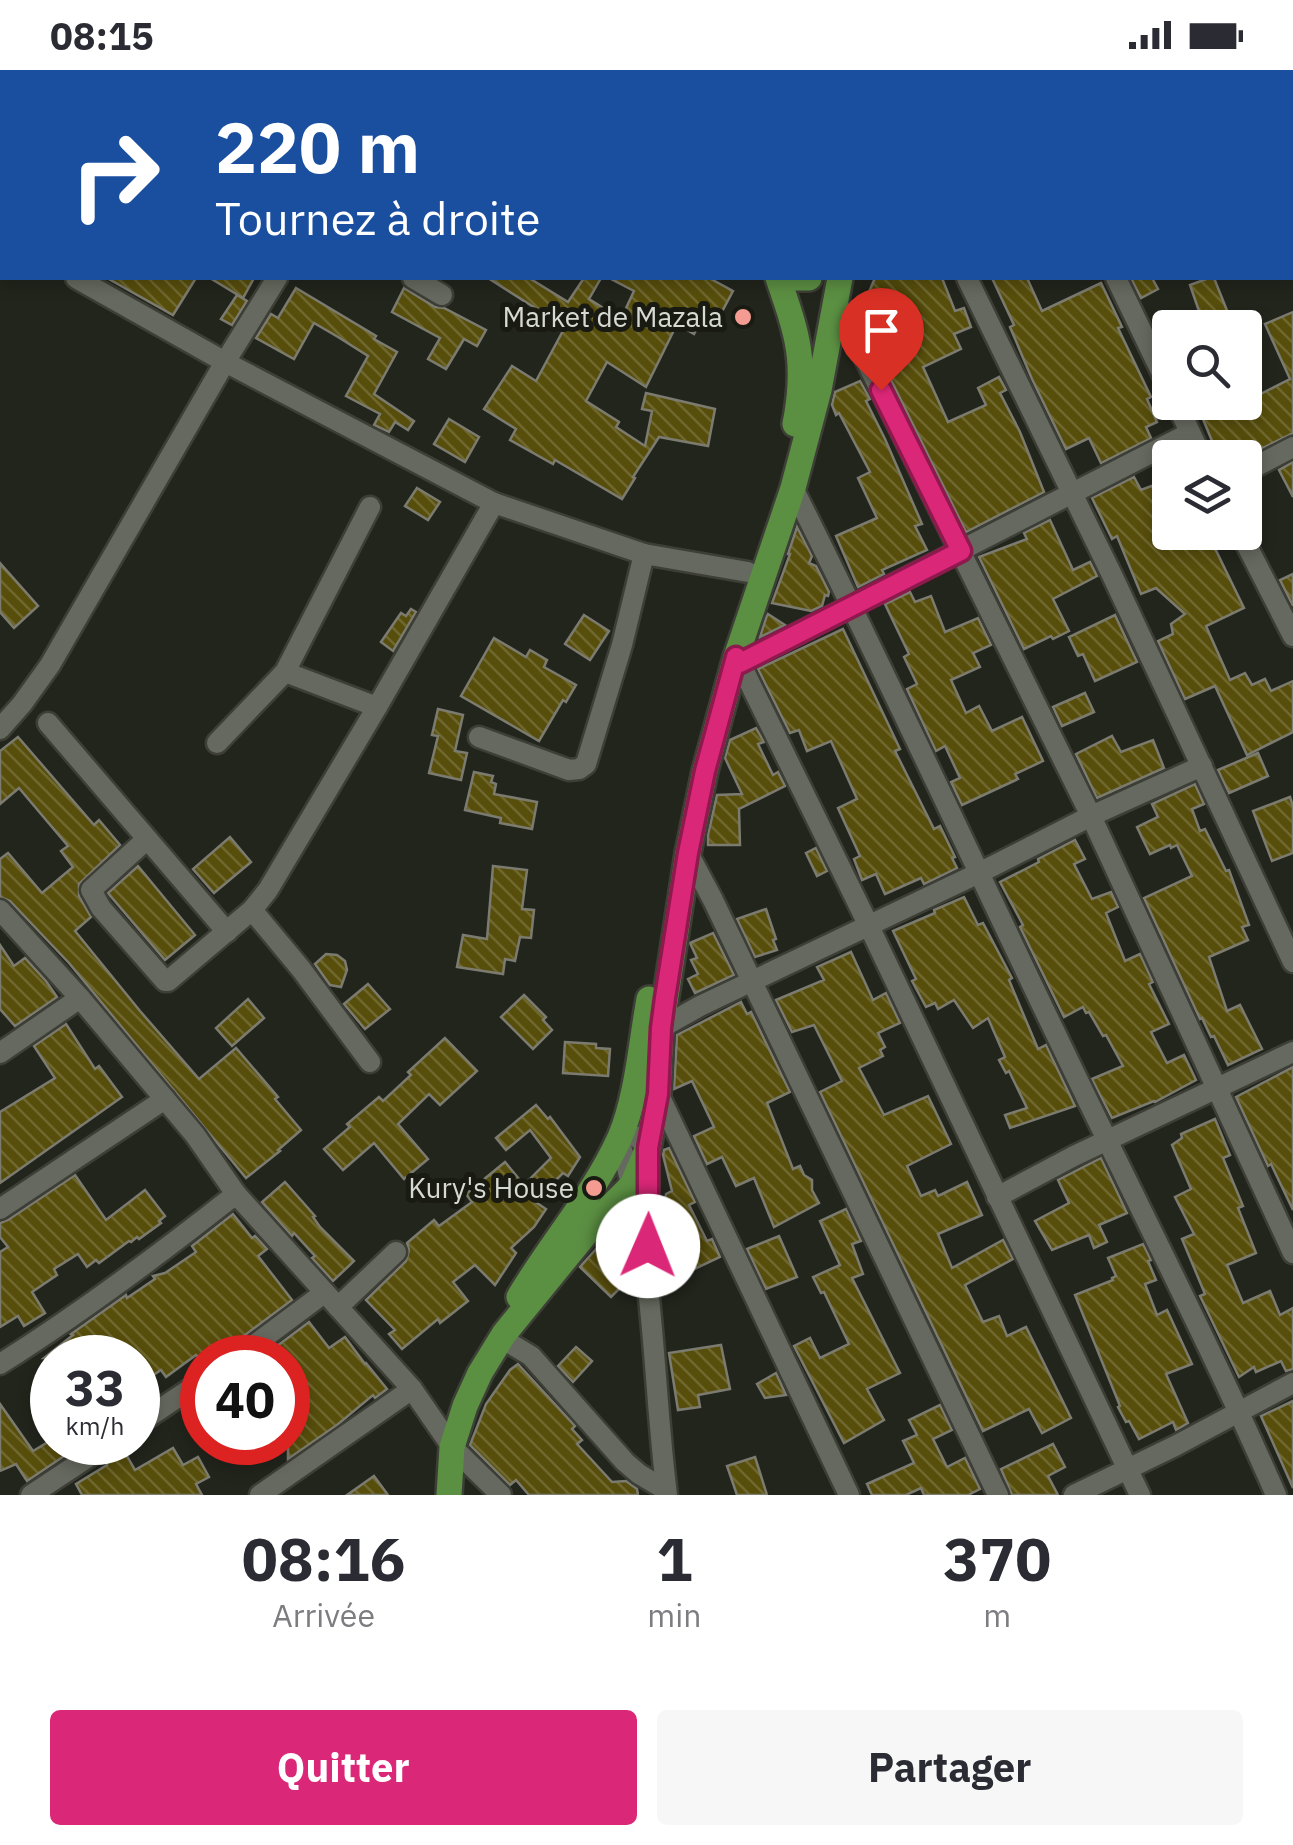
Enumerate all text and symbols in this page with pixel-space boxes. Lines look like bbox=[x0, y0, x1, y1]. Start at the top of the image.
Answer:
text: 08:15 bbox=[50, 11, 154, 60]
text: 220 m bbox=[215, 101, 420, 192]
icon: right bbox=[50, 110, 180, 240]
text: Tournez à droite bbox=[215, 189, 540, 247]
pin bbox=[839, 288, 924, 391]
place label: Market de Mazala bbox=[503, 298, 723, 335]
icon: arrive bbox=[854, 303, 909, 358]
marker: Market de Mazala bbox=[732, 306, 754, 328]
map controls bbox=[1152, 310, 1262, 550]
button: search bbox=[1152, 310, 1262, 420]
button: layers bbox=[1152, 440, 1262, 550]
place label: Kury's House bbox=[408, 1169, 574, 1206]
marker: Kury's House bbox=[583, 1177, 605, 1199]
position arrow bbox=[596, 1194, 700, 1298]
speed limit sign: 40 bbox=[180, 1335, 310, 1465]
text: 33 bbox=[65, 1355, 125, 1420]
text: km/h bbox=[66, 1409, 124, 1442]
text: 08:16 bbox=[242, 1519, 406, 1598]
text: 1 bbox=[656, 1519, 692, 1598]
text: 370 bbox=[943, 1519, 1051, 1598]
text: Arrivée bbox=[272, 1594, 375, 1636]
text: min bbox=[647, 1594, 701, 1636]
text: m bbox=[983, 1594, 1011, 1636]
button: Quitter bbox=[50, 1710, 637, 1825]
button: Partager bbox=[657, 1710, 1243, 1825]

